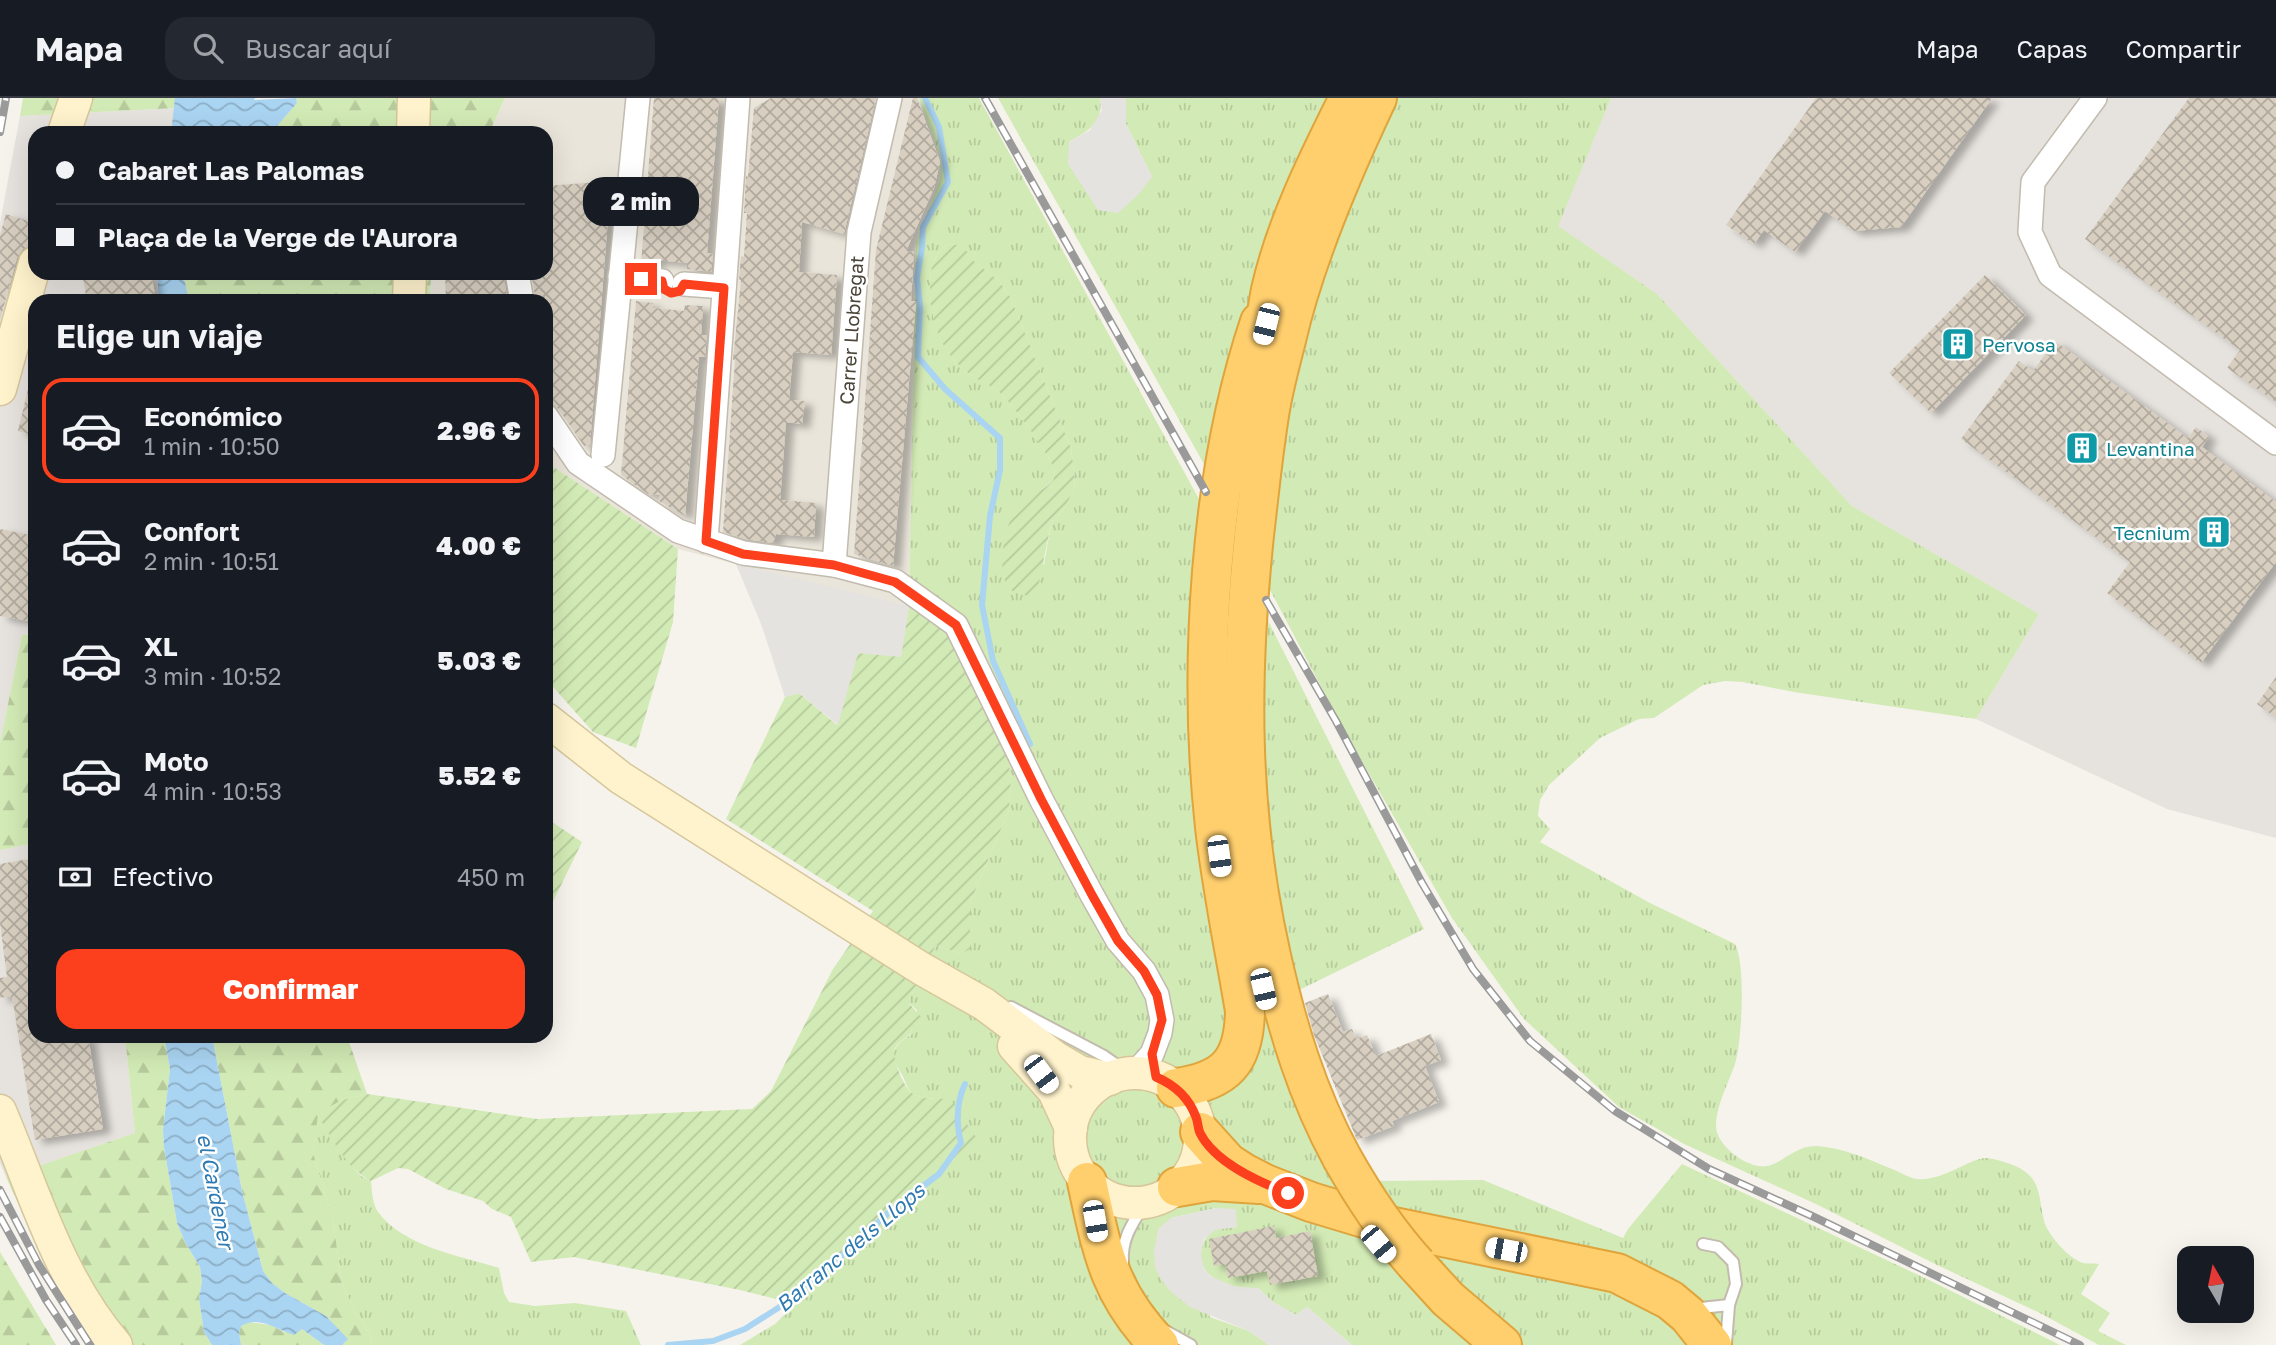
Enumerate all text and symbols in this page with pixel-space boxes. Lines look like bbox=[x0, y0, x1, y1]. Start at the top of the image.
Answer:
search box bbox=[165, 17, 655, 80]
text: Mapa bbox=[35, 29, 123, 68]
icon: search bbox=[189, 29, 227, 67]
text: Buscar aquí bbox=[245, 33, 391, 64]
text: Mapa bbox=[1916, 34, 1979, 63]
text: Capas bbox=[2017, 34, 2087, 63]
text: Compartir bbox=[2125, 34, 2241, 63]
text: Cabaret Las Palomas bbox=[98, 155, 364, 186]
callout: 2 min bbox=[583, 178, 699, 226]
text: 2 min bbox=[611, 187, 671, 215]
text: Plaça de la Verge de l'Aurora bbox=[98, 222, 458, 253]
street label: Carrer Llobregat bbox=[834, 255, 868, 405]
route end bbox=[625, 263, 657, 295]
car bbox=[1251, 301, 1282, 347]
text: Elige un viaje bbox=[56, 317, 263, 355]
building icon: Pervosa bbox=[1939, 325, 1977, 363]
place label: Pervosa bbox=[1982, 333, 2056, 356]
icon: car bbox=[60, 399, 123, 462]
text: Económico bbox=[144, 401, 282, 432]
text: 2.96 € bbox=[437, 415, 521, 446]
building icon: Levantina bbox=[2063, 429, 2101, 467]
text: 1 min · 10:50 bbox=[144, 432, 280, 460]
place label: Levantina bbox=[2106, 437, 2195, 460]
building icon: Tecnium bbox=[2195, 513, 2233, 551]
icon: car bbox=[60, 514, 123, 577]
text: Confort bbox=[144, 516, 240, 547]
place label: Tecnium bbox=[2113, 521, 2190, 544]
text: 4.00 € bbox=[436, 530, 521, 561]
text: 2 min · 10:51 bbox=[144, 547, 279, 575]
icon: car bbox=[60, 629, 123, 692]
text: XL bbox=[144, 631, 178, 662]
text: 5.03 € bbox=[437, 645, 521, 676]
text: 3 min · 10:52 bbox=[144, 662, 281, 690]
icon: car bbox=[60, 744, 123, 807]
text: Moto bbox=[144, 746, 209, 777]
text: 5.52 € bbox=[438, 760, 521, 791]
text: 4 min · 10:53 bbox=[144, 777, 282, 805]
car bbox=[1206, 834, 1233, 878]
icon: cash bbox=[56, 858, 94, 896]
text: Efectivo bbox=[112, 861, 213, 892]
text: 450 m bbox=[457, 863, 525, 891]
button: Confirmar bbox=[56, 949, 525, 1029]
car bbox=[1249, 966, 1278, 1012]
car bbox=[1020, 1051, 1063, 1097]
water label: el Cardener bbox=[192, 1131, 240, 1253]
water label: Barranc dels Llops bbox=[770, 1176, 931, 1317]
route start bbox=[1272, 1177, 1304, 1209]
car bbox=[1082, 1198, 1109, 1244]
car bbox=[1357, 1221, 1400, 1267]
car bbox=[1484, 1236, 1529, 1264]
north arrow bbox=[2177, 1246, 2254, 1323]
map controls bbox=[2177, 1246, 2254, 1323]

